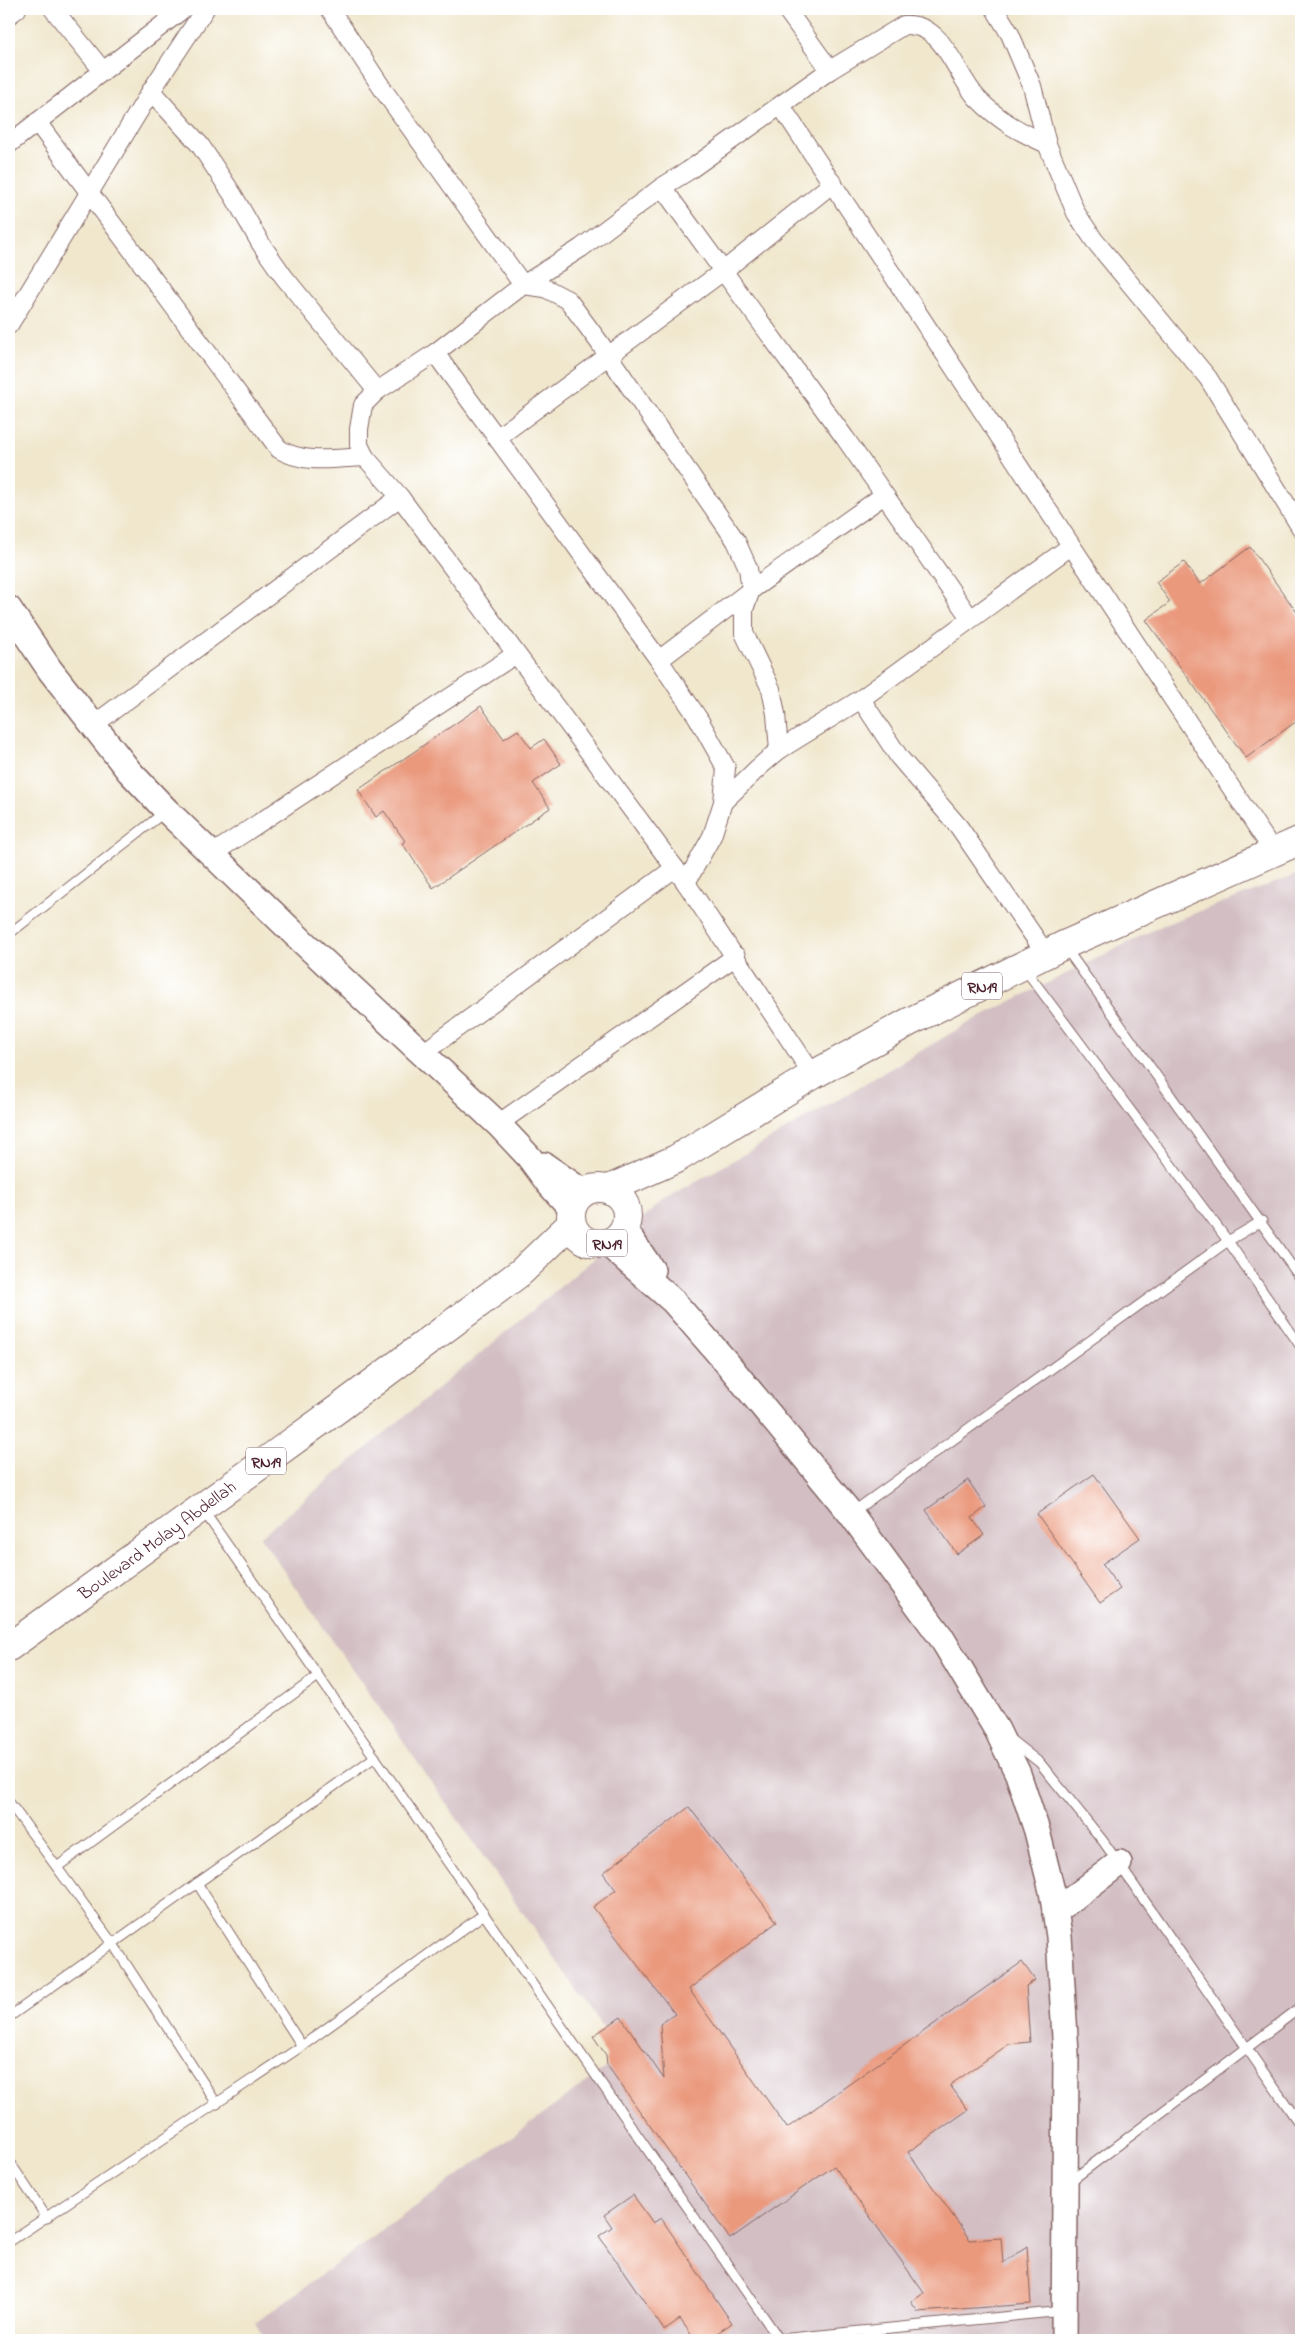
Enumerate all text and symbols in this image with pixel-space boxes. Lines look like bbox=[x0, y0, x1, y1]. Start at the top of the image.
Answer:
road number: RN19 bbox=[962, 972, 1002, 999]
road number: RN19 bbox=[587, 1230, 627, 1256]
road number: RN19 bbox=[246, 1448, 286, 1474]
street label: Boulevard Molay Abdellah bbox=[73, 1475, 243, 1608]

